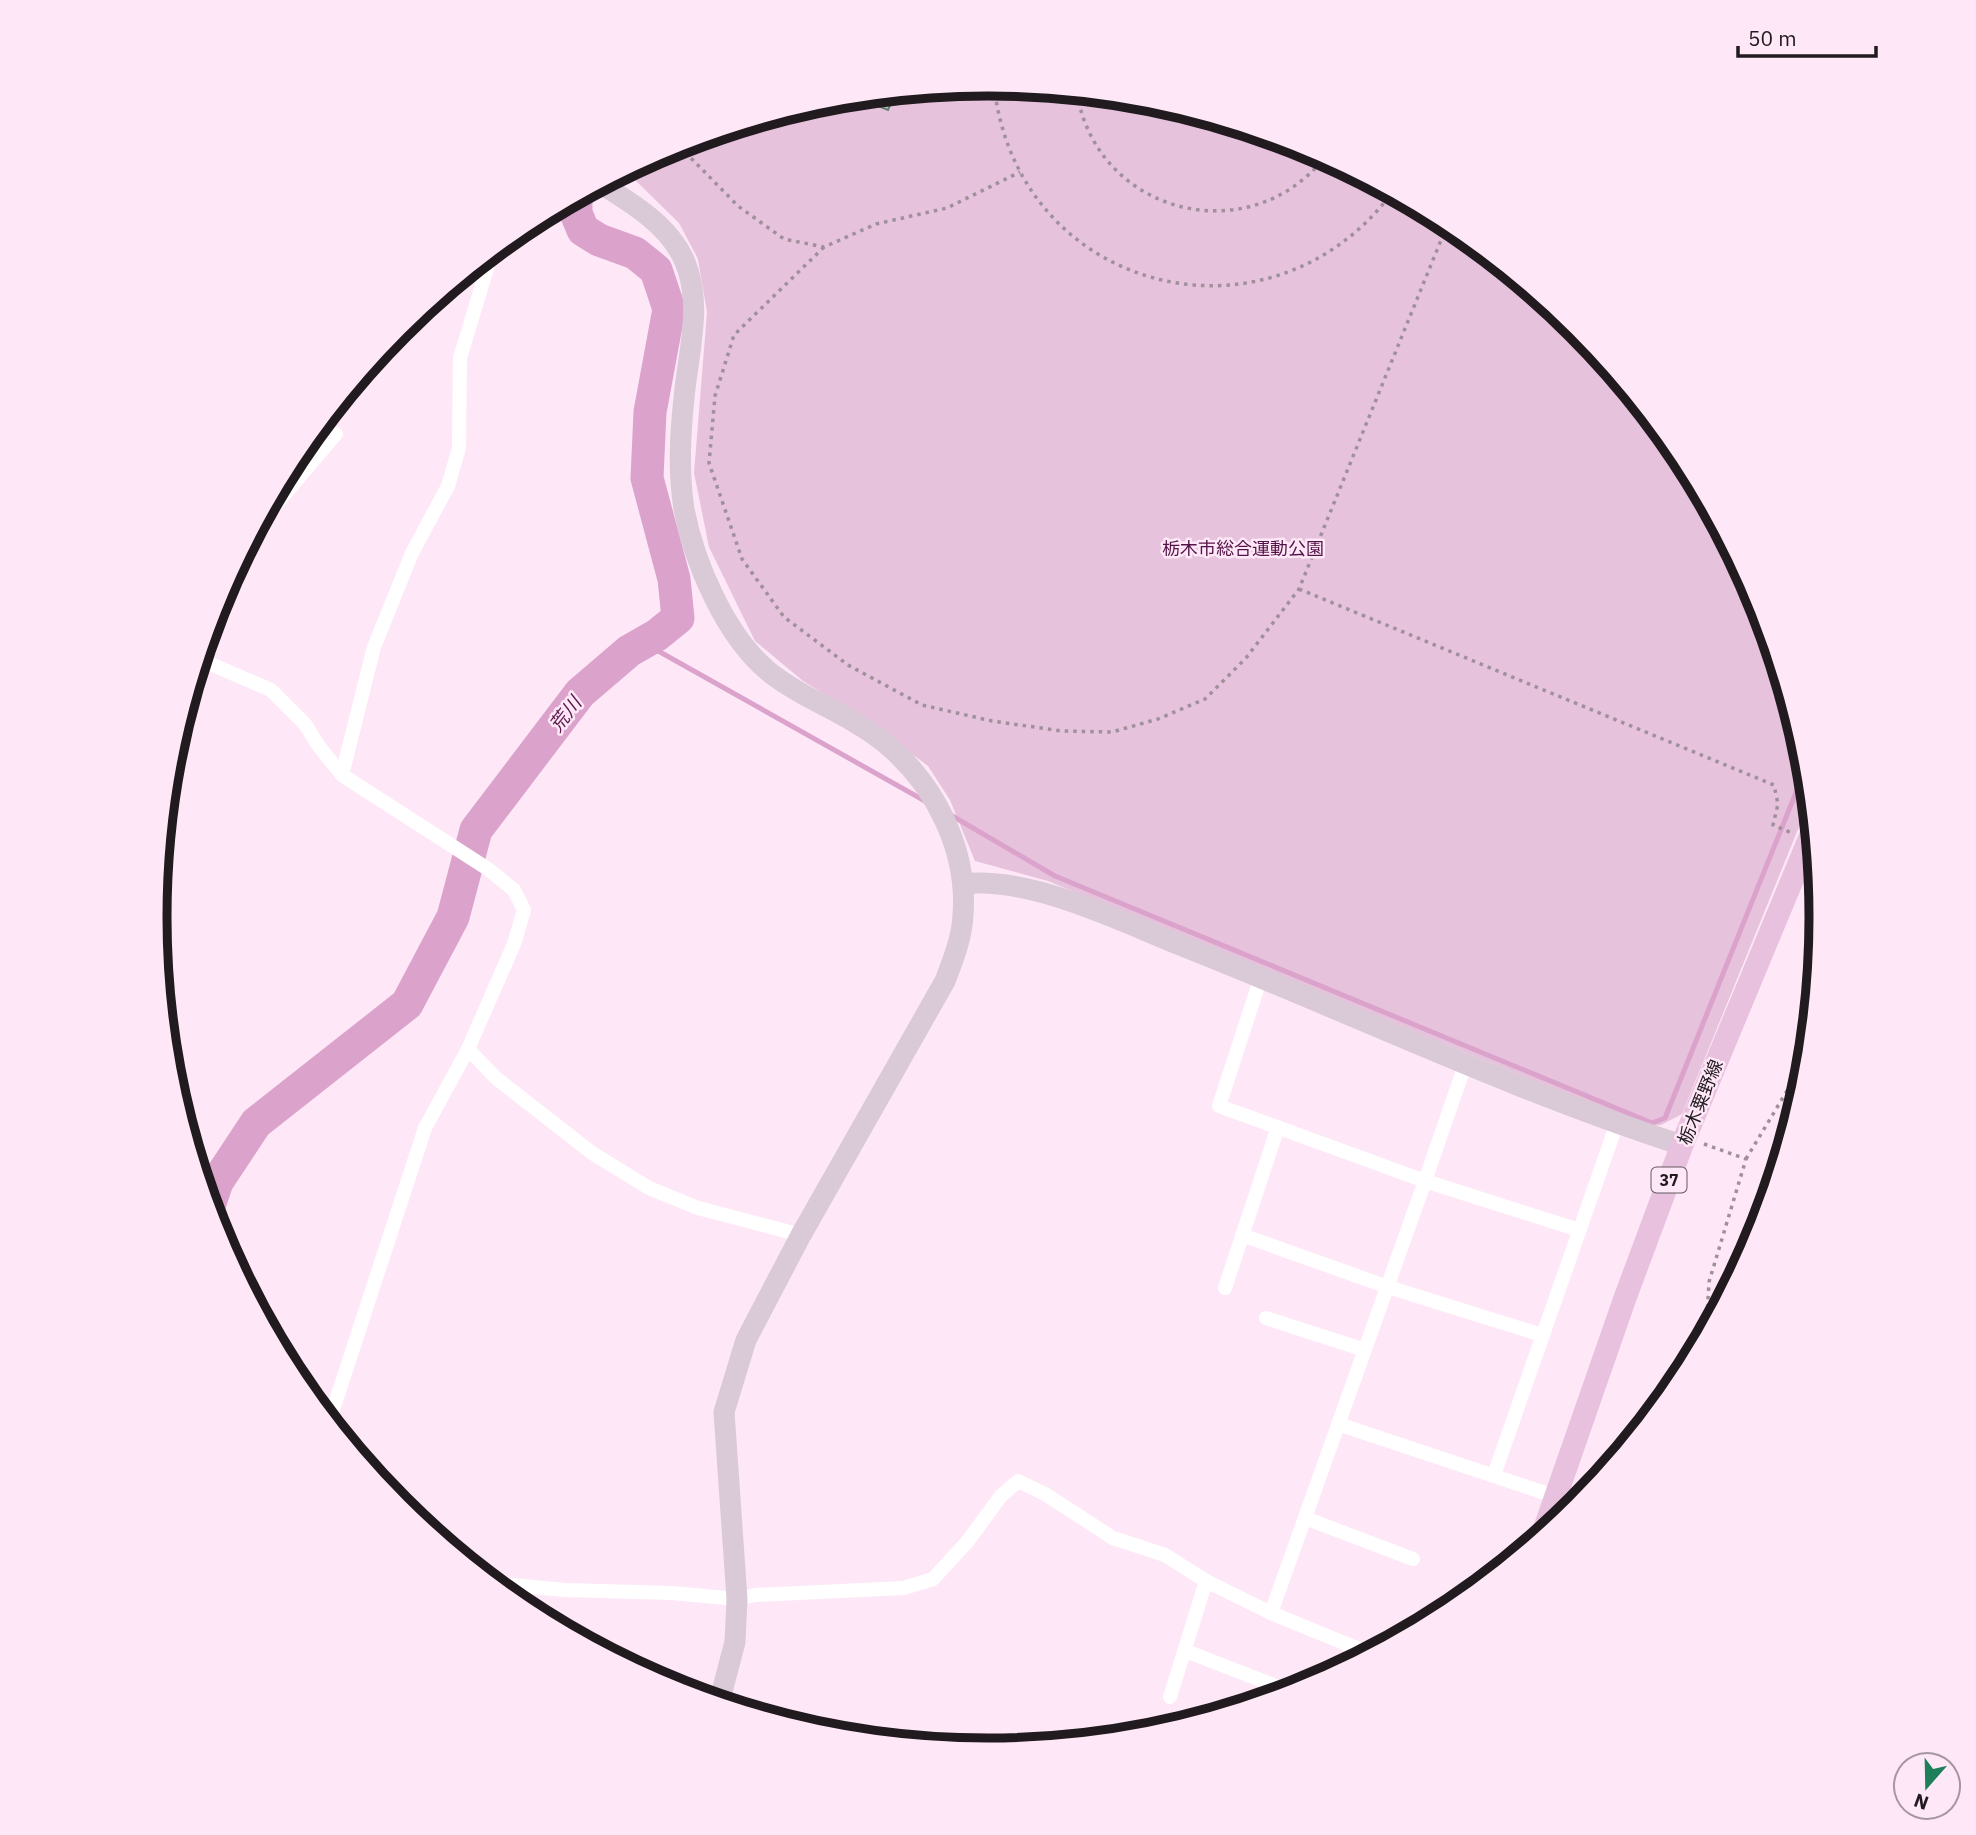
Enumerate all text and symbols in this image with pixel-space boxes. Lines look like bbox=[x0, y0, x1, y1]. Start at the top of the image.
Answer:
scale bar bbox=[1738, 14, 1876, 58]
text: 50 m bbox=[1748, 24, 1797, 52]
park label: 栃木市総合運動公園 bbox=[1162, 537, 1324, 560]
water label: 荒川 bbox=[544, 690, 587, 736]
street label: 栃木粟野線 bbox=[1672, 1056, 1728, 1148]
road number: 37 bbox=[1652, 1168, 1686, 1192]
north arrow bbox=[1892, 1751, 1962, 1821]
text: N bbox=[1911, 1788, 1932, 1816]

